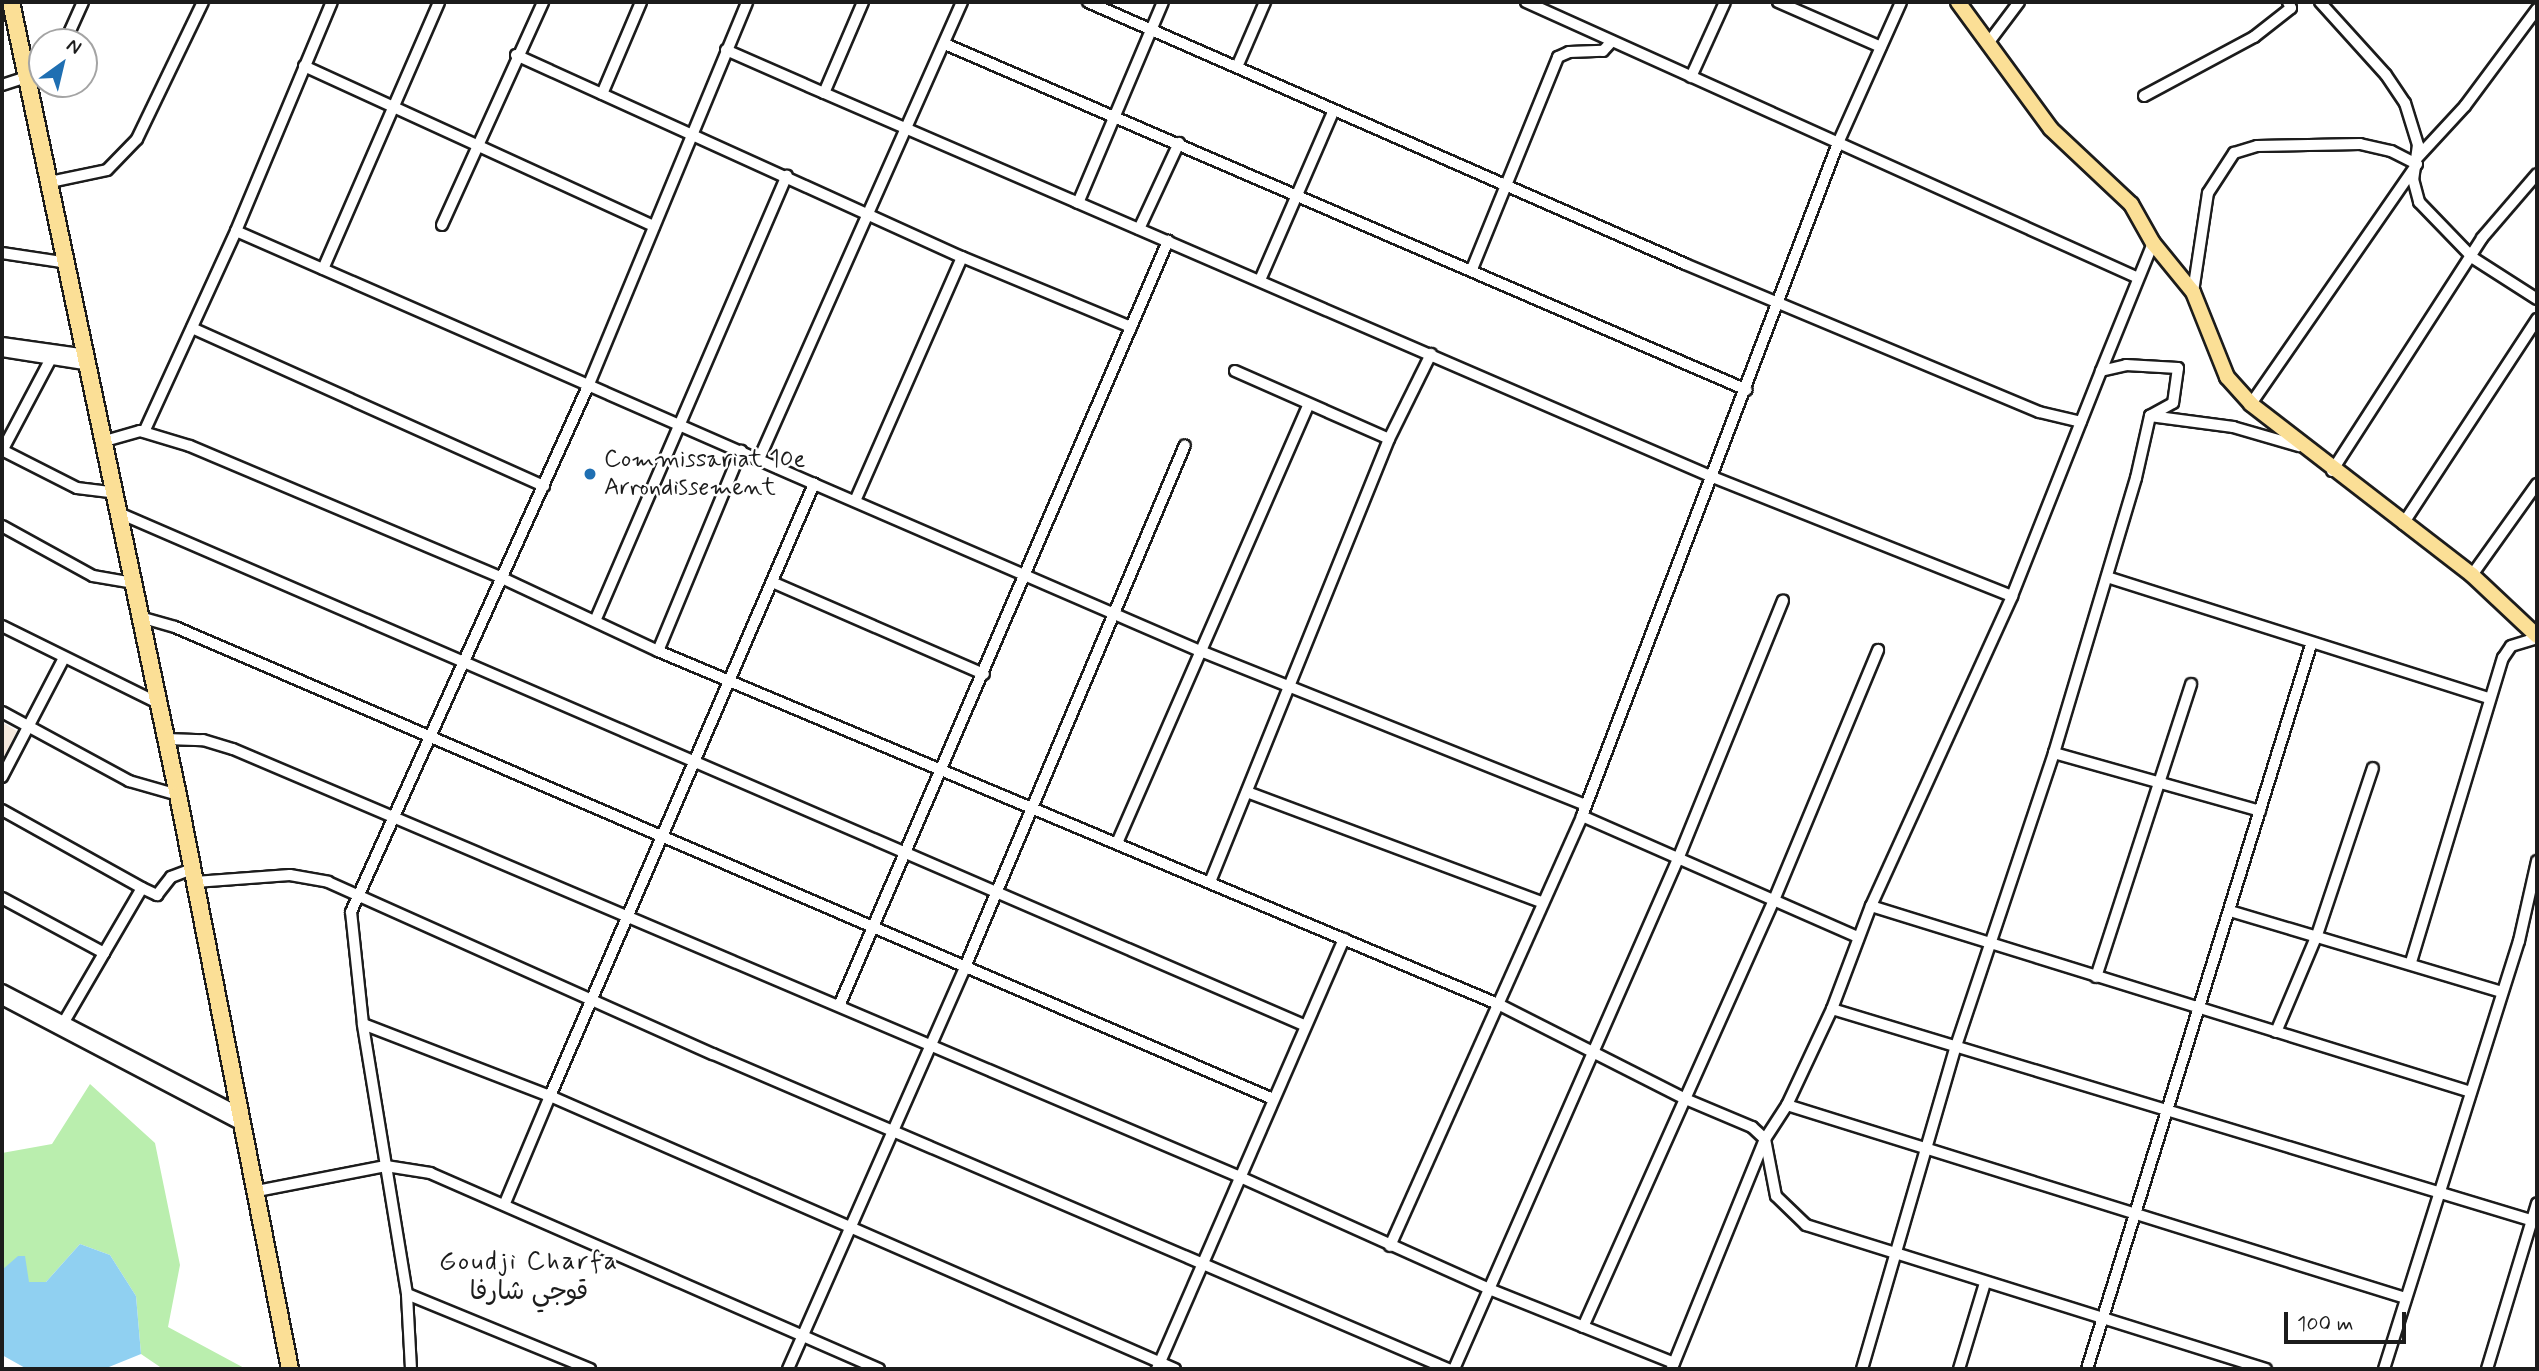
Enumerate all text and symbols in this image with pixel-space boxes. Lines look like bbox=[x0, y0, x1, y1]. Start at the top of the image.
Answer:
north arrow bbox=[28, 28, 98, 98]
text: N bbox=[62, 33, 86, 61]
place label: Commissariat 10e Arrondissement bbox=[604, 446, 805, 502]
marker: Commissariat 10e Arrondissement bbox=[582, 466, 598, 482]
district label: Goudji Charfa قوجي شارفا bbox=[442, 1247, 616, 1308]
scale bar bbox=[2287, 1298, 2410, 1342]
text: 100 m bbox=[2297, 1310, 2353, 1338]

